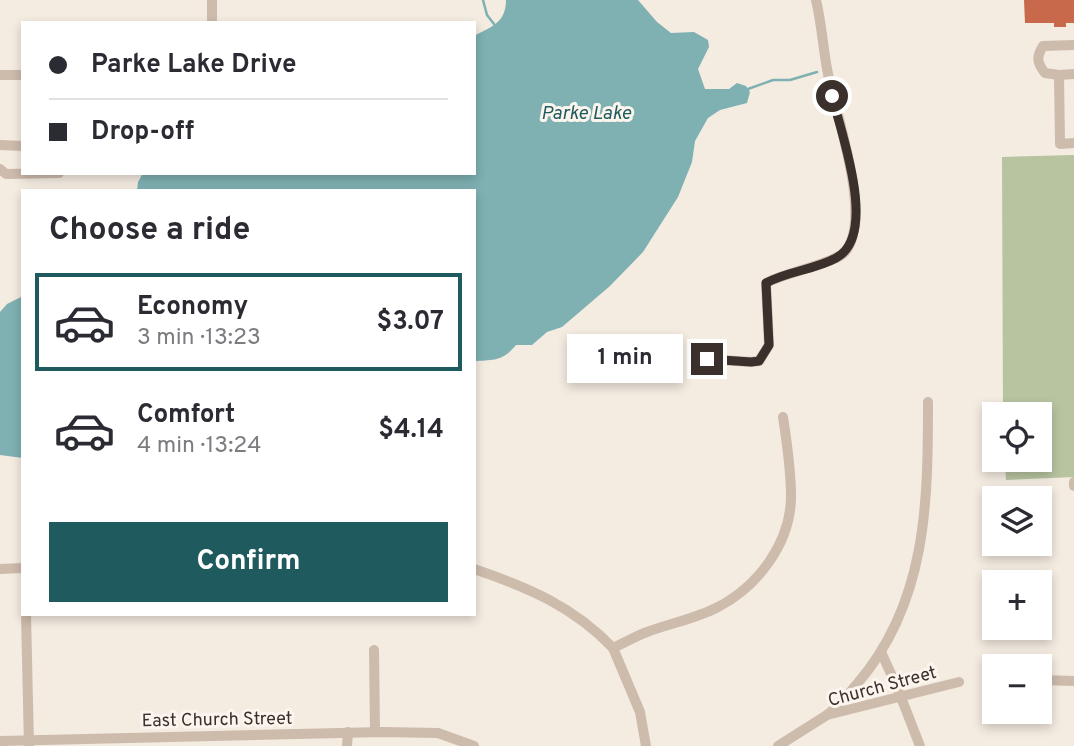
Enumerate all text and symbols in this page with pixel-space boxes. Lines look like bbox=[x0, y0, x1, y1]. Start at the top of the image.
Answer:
text: Parke Lake Drive bbox=[91, 49, 297, 82]
route start bbox=[816, 80, 848, 112]
water label: Parke Lake bbox=[541, 102, 631, 126]
text: Drop-off bbox=[91, 116, 194, 149]
text: Choose a ride bbox=[49, 211, 250, 251]
icon: car bbox=[53, 291, 116, 354]
text: Economy bbox=[137, 291, 248, 324]
text: $3.07 bbox=[376, 306, 444, 339]
text: 3 min · 13:23 bbox=[137, 324, 261, 353]
callout: 1 min bbox=[567, 334, 682, 384]
route end bbox=[691, 343, 723, 375]
text: 1 min bbox=[597, 344, 653, 373]
icon: car bbox=[53, 399, 116, 462]
text: Comfort bbox=[137, 399, 235, 432]
map controls bbox=[982, 402, 1052, 724]
button: locate bbox=[982, 402, 1052, 472]
text: $4.14 bbox=[378, 414, 444, 447]
text: 4 min · 13:24 bbox=[137, 432, 262, 461]
button: layers bbox=[982, 486, 1052, 556]
button: Confirm bbox=[49, 522, 448, 602]
button: + bbox=[982, 570, 1052, 640]
button: − bbox=[982, 654, 1052, 724]
street label: Church Street bbox=[826, 662, 939, 713]
street label: East Church Street bbox=[141, 708, 293, 733]

